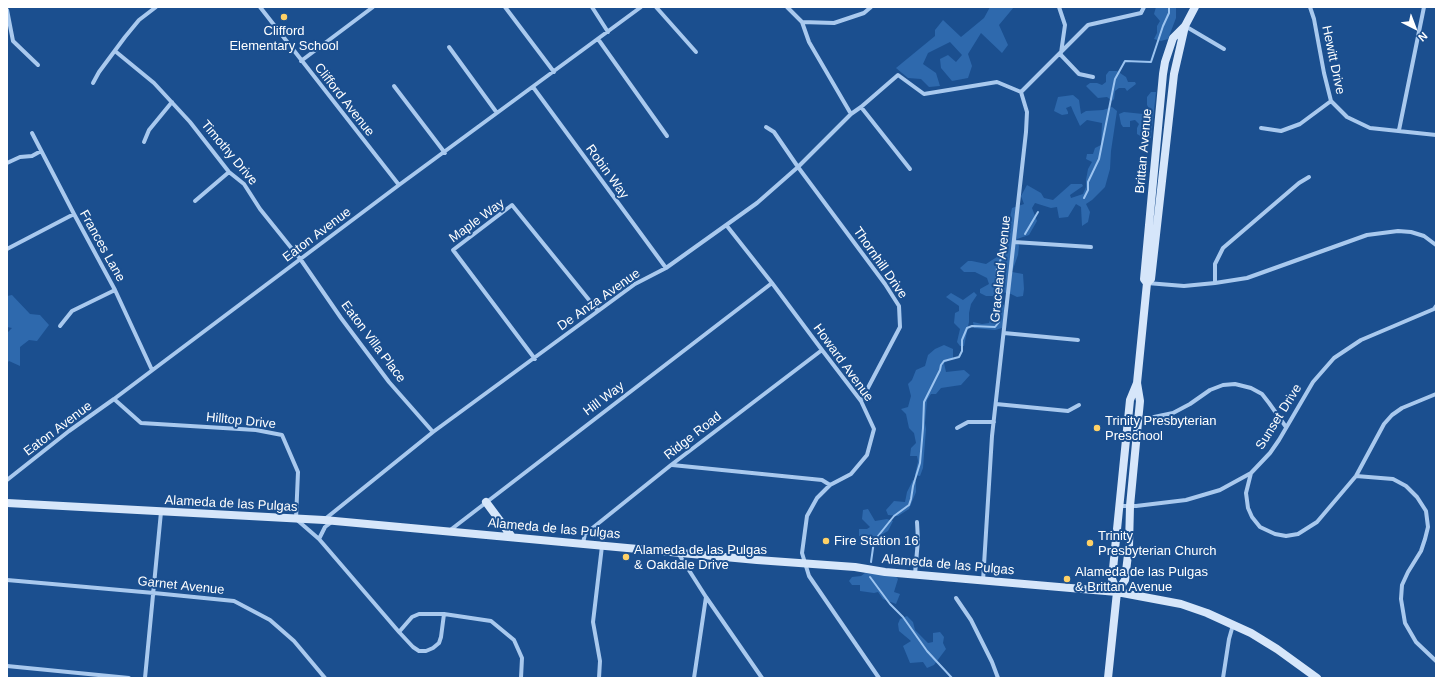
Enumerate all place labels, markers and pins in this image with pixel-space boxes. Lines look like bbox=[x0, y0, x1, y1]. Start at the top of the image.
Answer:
marker: Clifford Elementary School bbox=[279, 12, 289, 22]
place label: Clifford Elementary School bbox=[229, 23, 339, 54]
place label: Trinity Presbyterian Preschool bbox=[1105, 413, 1216, 444]
marker: Trinity Presbyterian Preschool bbox=[1092, 423, 1102, 433]
place label: Trinity Presbyterian Church bbox=[1098, 528, 1216, 559]
place label: Fire Station 16 bbox=[834, 533, 919, 549]
marker: Fire Station 16 bbox=[821, 536, 831, 546]
marker: Trinity Presbyterian Church bbox=[1085, 538, 1095, 548]
place label: Alameda de las Pulgas & Oakdale Drive bbox=[634, 542, 767, 573]
marker: Alameda de las Pulgas & Oakdale Drive bbox=[621, 552, 631, 562]
place label: Alameda de las Pulgas & Brittan Avenue bbox=[1075, 564, 1208, 595]
marker: Alameda de las Pulgas & Brittan Avenue bbox=[1062, 574, 1072, 584]

